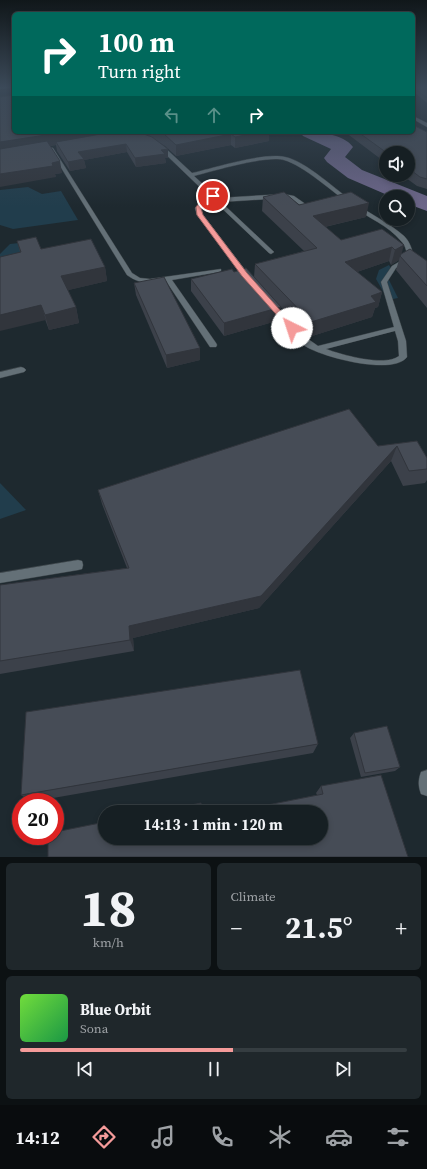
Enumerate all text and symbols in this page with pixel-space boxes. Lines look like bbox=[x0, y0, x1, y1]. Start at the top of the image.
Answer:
text: 100 m bbox=[98, 23, 175, 61]
icon: right bbox=[32, 28, 84, 80]
text: Turn right bbox=[98, 59, 180, 84]
icon: left bbox=[161, 104, 183, 126]
icon: ahead bbox=[203, 104, 225, 126]
icon: right bbox=[245, 104, 267, 126]
map controls bbox=[379, 146, 415, 226]
button: sound bbox=[379, 146, 415, 182]
pin bbox=[196, 179, 230, 213]
icon: arrive bbox=[202, 185, 224, 207]
button: search bbox=[379, 190, 415, 226]
position arrow bbox=[271, 307, 313, 349]
speed limit sign: 20 bbox=[12, 793, 64, 845]
text: 14:13 · 1 min · 120 m bbox=[144, 814, 283, 835]
text: 18 bbox=[80, 872, 136, 943]
text: Climate bbox=[231, 888, 276, 905]
text: 21.5° bbox=[285, 907, 353, 948]
text: − bbox=[231, 913, 242, 943]
text: + bbox=[395, 913, 407, 943]
text: km/h bbox=[93, 934, 124, 951]
text: Blue Orbit bbox=[80, 999, 151, 1020]
text: Sona bbox=[80, 1020, 108, 1037]
icon: previous bbox=[74, 1058, 96, 1080]
icon: pause bbox=[203, 1058, 225, 1080]
icon: next bbox=[332, 1058, 354, 1080]
icon: directions bbox=[90, 1123, 118, 1151]
icon: music bbox=[149, 1123, 177, 1151]
icon: phone bbox=[208, 1123, 236, 1151]
icon: climate bbox=[266, 1123, 294, 1151]
icon: car bbox=[325, 1123, 353, 1151]
icon: filters bbox=[384, 1123, 412, 1151]
text: 14:12 bbox=[15, 1125, 60, 1150]

